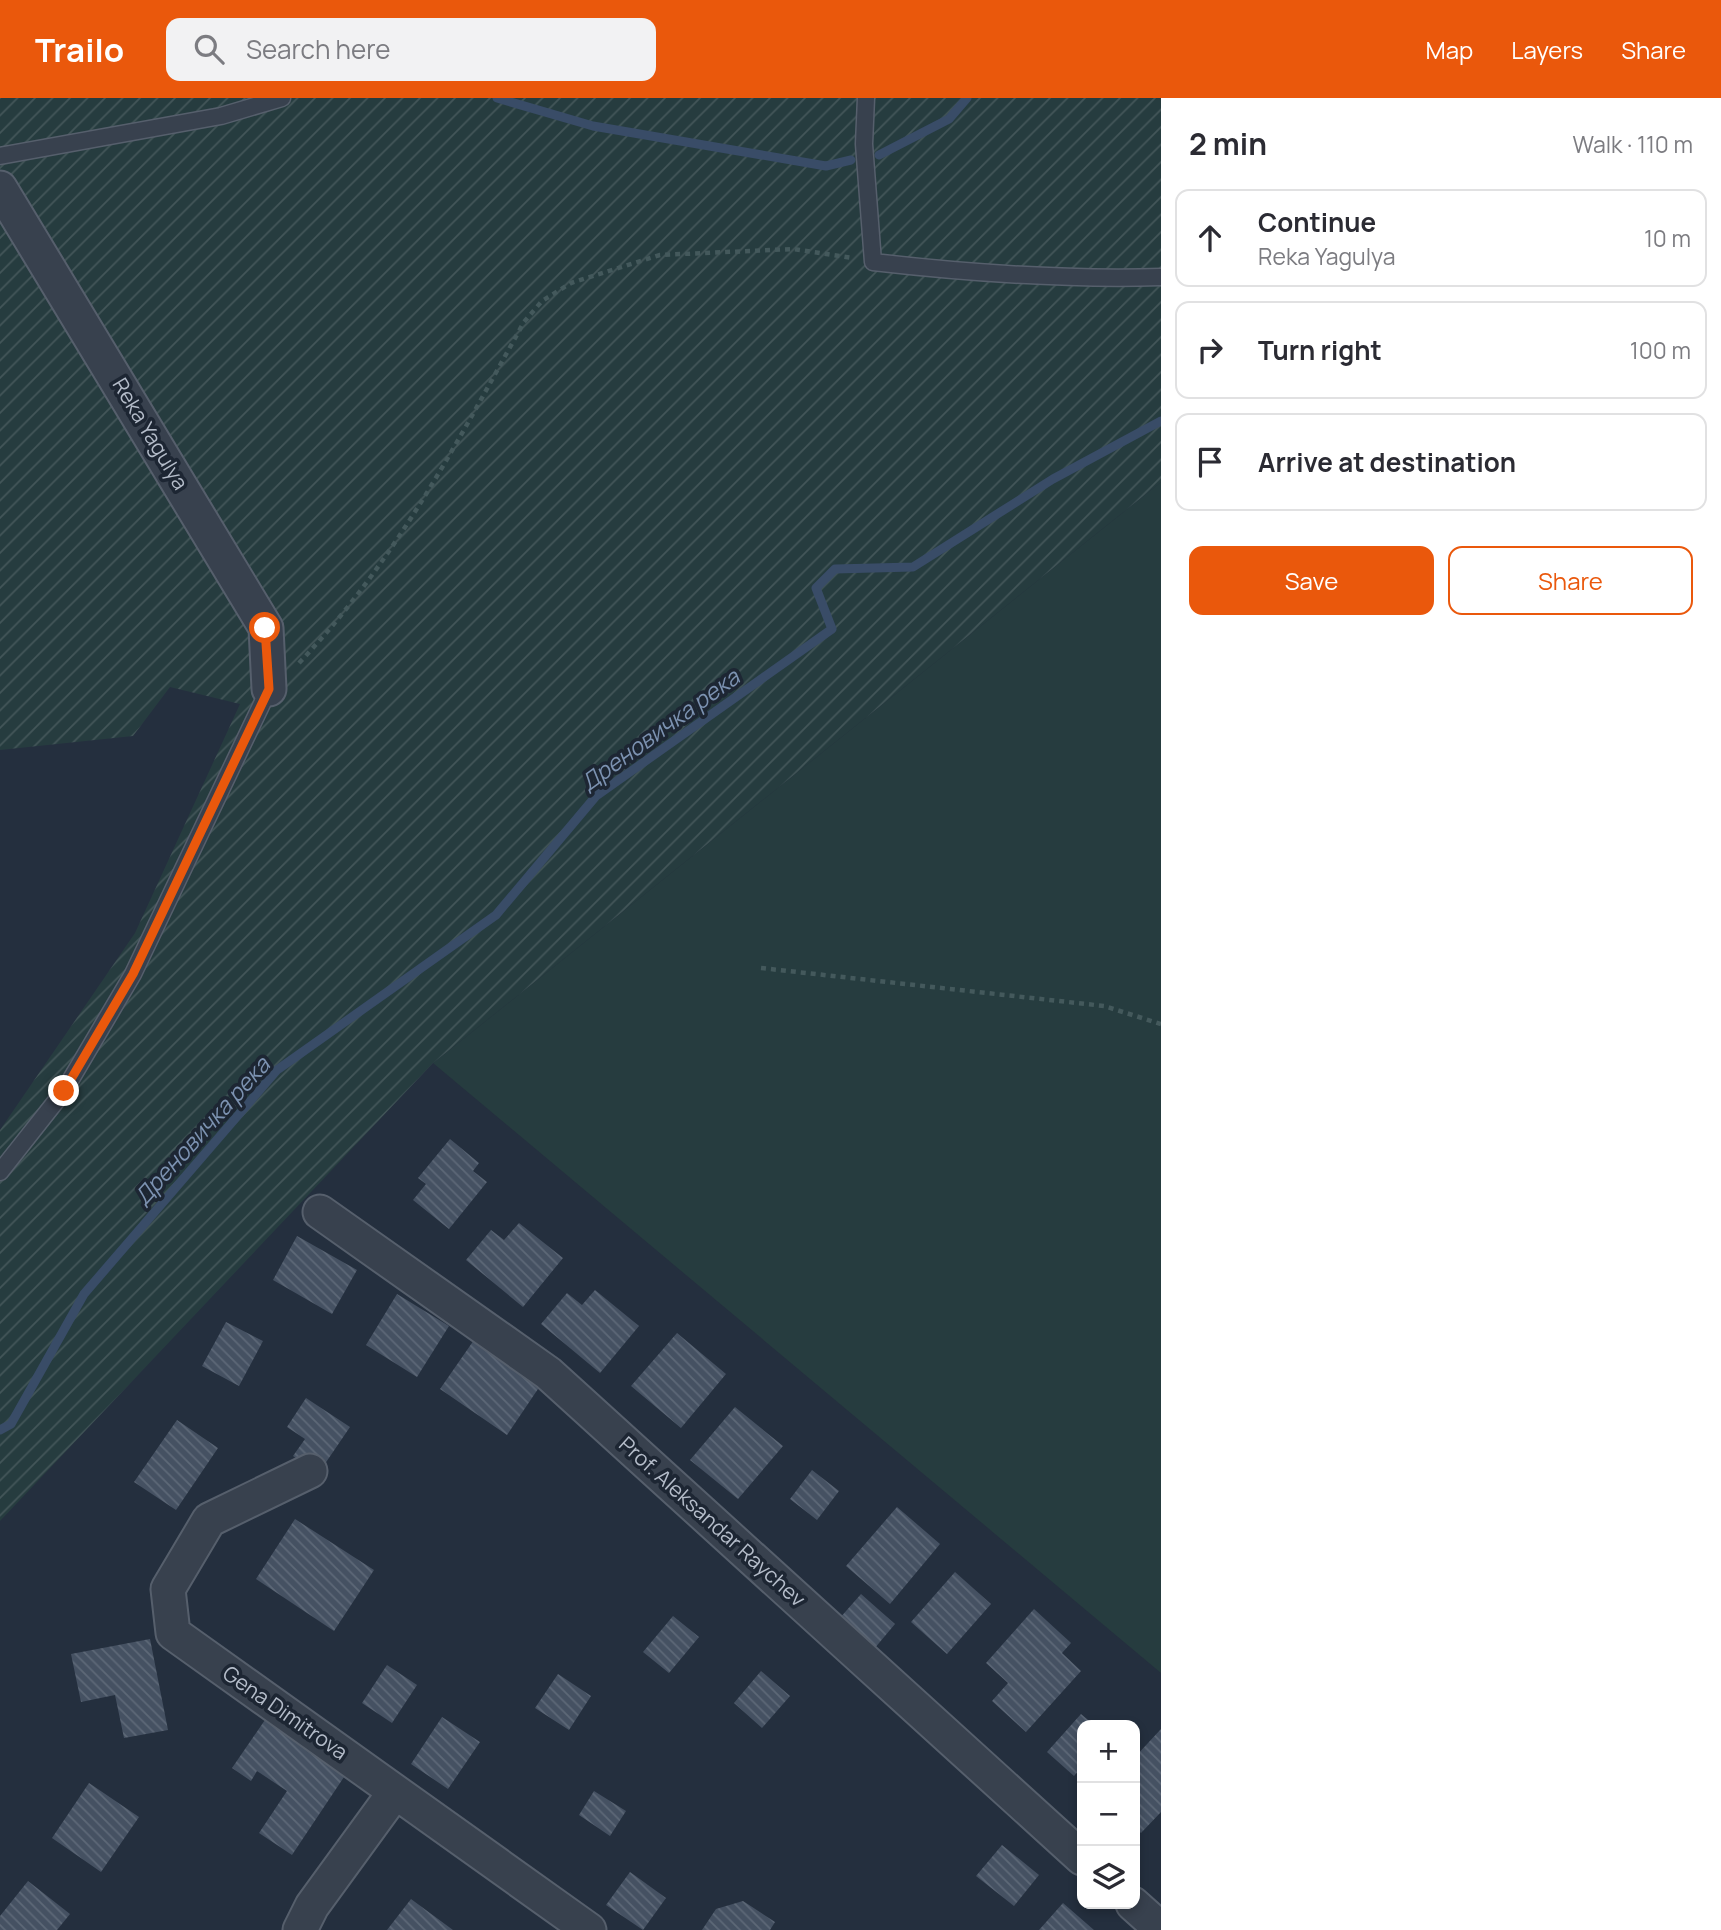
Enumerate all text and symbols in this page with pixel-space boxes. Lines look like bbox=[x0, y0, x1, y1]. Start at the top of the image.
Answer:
search box bbox=[166, 18, 656, 81]
text: Trailo bbox=[35, 27, 124, 72]
icon: search bbox=[190, 30, 228, 68]
text: Search here bbox=[246, 31, 391, 67]
text: Map bbox=[1426, 33, 1473, 66]
text: Layers bbox=[1511, 33, 1583, 66]
text: Share bbox=[1621, 33, 1686, 66]
text: 2 min bbox=[1189, 123, 1267, 164]
text: Walk · 110 m bbox=[1572, 128, 1693, 160]
text: Continue bbox=[1258, 204, 1376, 240]
icon: ahead bbox=[1191, 219, 1229, 257]
text: 10 m bbox=[1644, 222, 1691, 254]
text: Reka Yagulya bbox=[1258, 240, 1396, 272]
icon: right bbox=[1191, 331, 1229, 369]
text: Turn right bbox=[1258, 332, 1382, 368]
text: 100 m bbox=[1630, 334, 1691, 366]
street label: Reka Yagulya bbox=[107, 372, 195, 495]
icon: arrive bbox=[1191, 443, 1229, 481]
text: Arrive at destination bbox=[1258, 444, 1516, 480]
button: Save bbox=[1189, 546, 1434, 615]
button: Share bbox=[1448, 546, 1693, 615]
route start bbox=[249, 612, 280, 643]
water label: Дреновичка река bbox=[573, 660, 746, 798]
water label: Дреновичка река bbox=[126, 1048, 277, 1211]
route end bbox=[48, 1075, 79, 1106]
street label: Prof. Aleksandar Raychev bbox=[614, 1430, 812, 1613]
street label: Gena Dimitrova bbox=[218, 1659, 354, 1766]
map controls bbox=[1077, 1720, 1140, 1909]
button: + bbox=[1077, 1720, 1140, 1783]
button: − bbox=[1077, 1783, 1140, 1846]
button: layers bbox=[1077, 1846, 1140, 1909]

